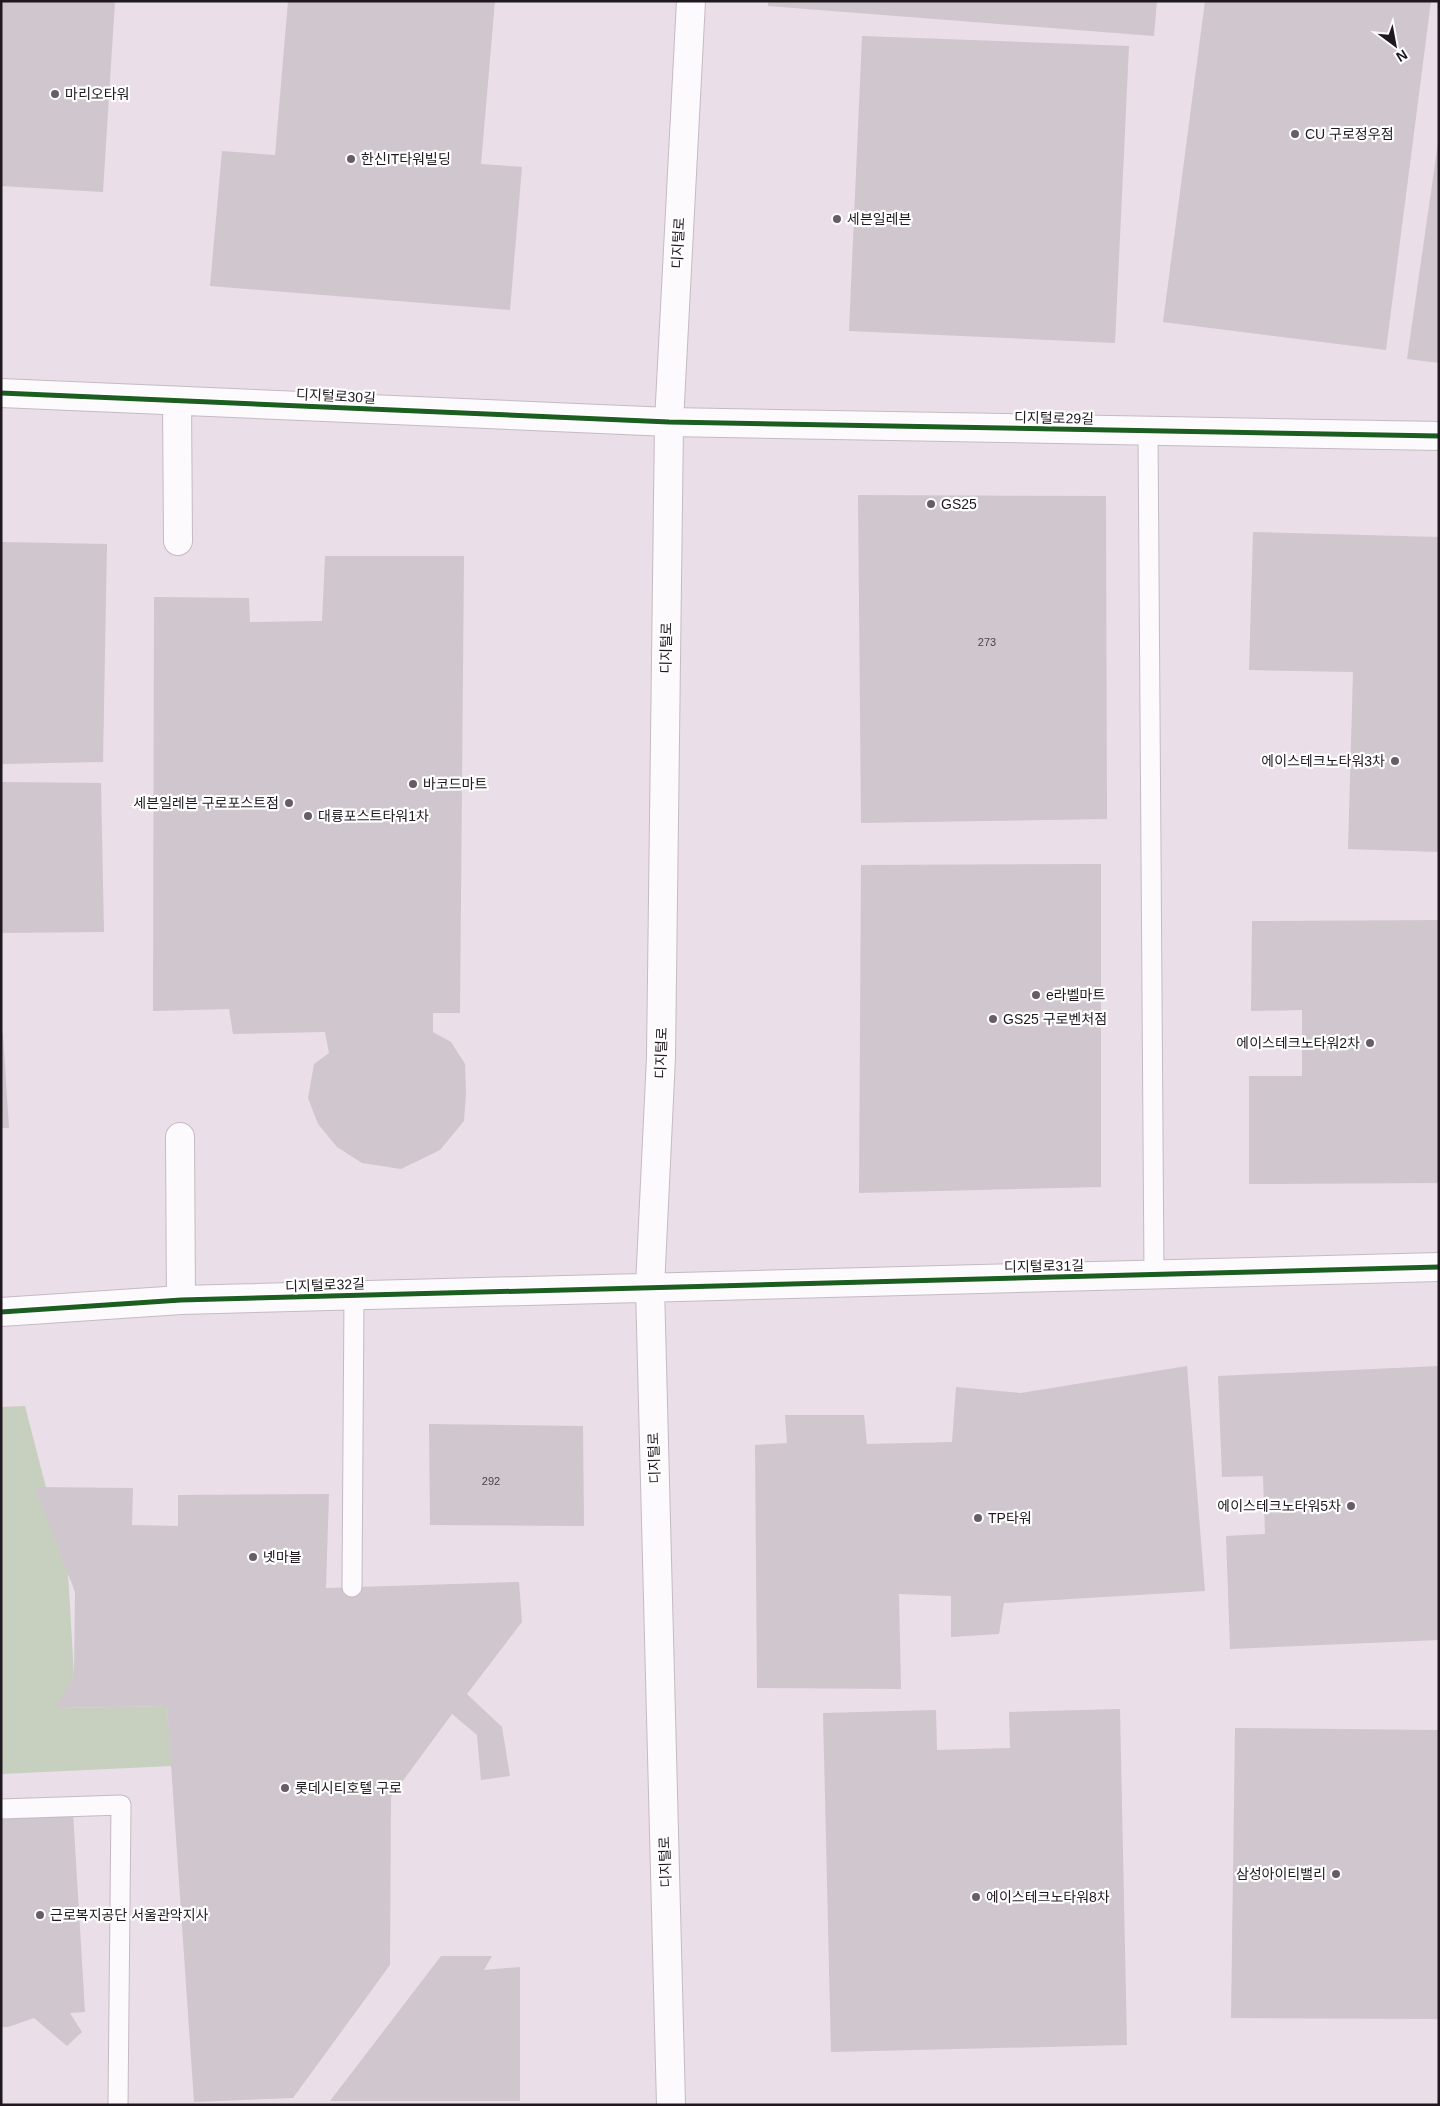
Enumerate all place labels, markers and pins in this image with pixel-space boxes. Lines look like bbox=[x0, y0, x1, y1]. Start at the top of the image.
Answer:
place label: 마리오타워 bbox=[65, 86, 129, 102]
marker: 마리오타워 bbox=[49, 88, 61, 100]
place label: CU 구로정우점 bbox=[1305, 126, 1394, 142]
marker: CU 구로정우점 bbox=[1289, 128, 1301, 140]
place label: 한신IT타워빌딩 bbox=[361, 151, 451, 167]
marker: 한신IT타워빌딩 bbox=[345, 153, 357, 165]
place label: 세븐일레븐 bbox=[847, 211, 912, 227]
marker: 세븐일레븐 bbox=[831, 213, 843, 225]
place label: GS25 bbox=[941, 496, 977, 512]
marker: GS25 bbox=[925, 498, 937, 510]
place label: 에이스테크노타워3차 bbox=[1261, 753, 1385, 769]
marker: 에이스테크노타워3차 bbox=[1389, 755, 1401, 767]
place label: 바코드마트 bbox=[423, 776, 488, 792]
marker: 바코드마트 bbox=[407, 778, 419, 790]
place label: 세븐일레븐 구로포스트점 bbox=[133, 795, 279, 811]
marker: 세븐일레븐 구로포스트점 bbox=[283, 797, 295, 809]
place label: 대륭포스트타워1차 bbox=[318, 808, 429, 824]
marker: 대륭포스트타워1차 bbox=[302, 810, 314, 822]
place label: e라벨마트 bbox=[1046, 987, 1105, 1003]
marker: e라벨마트 bbox=[1030, 989, 1042, 1001]
place label: GS25 구로벤처점 bbox=[1003, 1011, 1107, 1027]
marker: GS25 구로벤처점 bbox=[987, 1013, 999, 1025]
place label: 에이스테크노타워2차 bbox=[1236, 1035, 1360, 1051]
marker: 에이스테크노타워2차 bbox=[1364, 1037, 1376, 1049]
place label: 에이스테크노타워5차 bbox=[1217, 1498, 1341, 1514]
marker: 에이스테크노타워5차 bbox=[1345, 1500, 1357, 1512]
place label: TP타워 bbox=[988, 1510, 1032, 1526]
marker: TP타워 bbox=[972, 1512, 984, 1524]
place label: 넷마블 bbox=[263, 1549, 302, 1565]
marker: 넷마블 bbox=[247, 1551, 259, 1563]
place label: 롯데시티호텔 구로 bbox=[295, 1780, 402, 1796]
marker: 롯데시티호텔 구로 bbox=[279, 1782, 291, 1794]
place label: 삼성아이티밸리 bbox=[1236, 1866, 1326, 1882]
marker: 삼성아이티밸리 bbox=[1330, 1868, 1342, 1880]
place label: 에이스테크노타워8차 bbox=[986, 1889, 1110, 1905]
marker: 에이스테크노타워8차 bbox=[970, 1891, 982, 1903]
place label: 근로복지공단 서울관악지사 bbox=[50, 1907, 209, 1923]
marker: 근로복지공단 서울관악지사 bbox=[34, 1909, 46, 1921]

